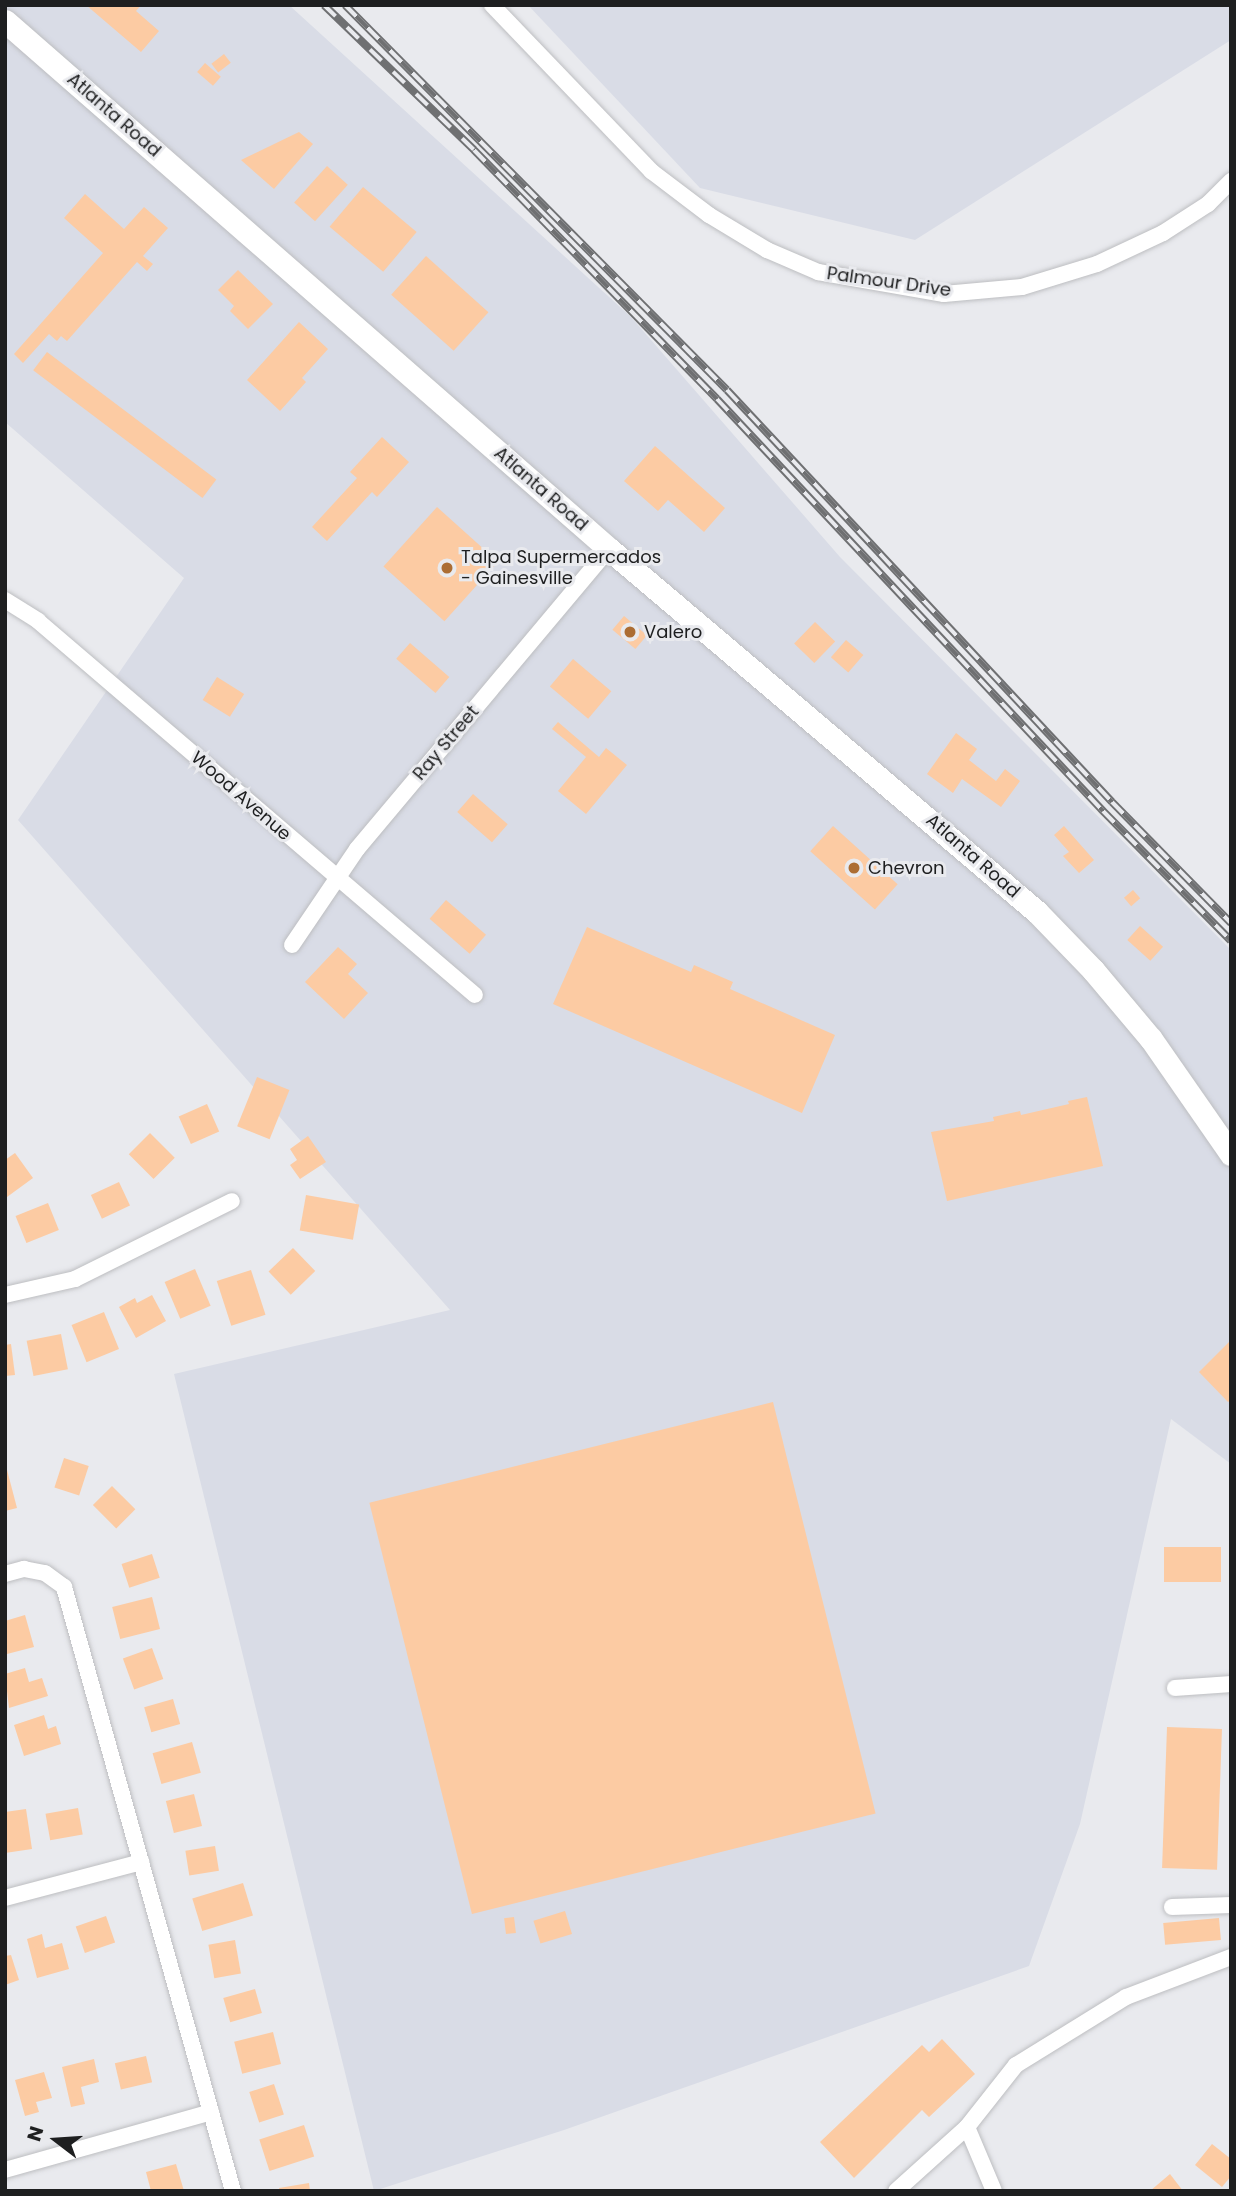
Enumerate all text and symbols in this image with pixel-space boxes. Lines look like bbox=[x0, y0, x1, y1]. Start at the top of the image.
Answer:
street label: Atlanta Road bbox=[63, 68, 165, 162]
street label: Palmour Drive bbox=[825, 263, 953, 301]
street label: Atlanta Road bbox=[490, 442, 592, 536]
place label: Talpa Supermercados - Gainesville bbox=[461, 547, 661, 590]
marker: Talpa Supermercados - Gainesville bbox=[439, 560, 455, 576]
place label: Valero bbox=[644, 621, 702, 643]
marker: Valero bbox=[622, 624, 638, 640]
street label: Ray Street bbox=[409, 701, 483, 785]
street label: Wood Avenue bbox=[187, 747, 295, 845]
street label: Atlanta Road bbox=[922, 809, 1024, 903]
place label: Chevron bbox=[868, 857, 944, 879]
marker: Chevron bbox=[846, 860, 862, 876]
north arrow bbox=[21, 2105, 91, 2175]
text: N bbox=[20, 2123, 50, 2145]

